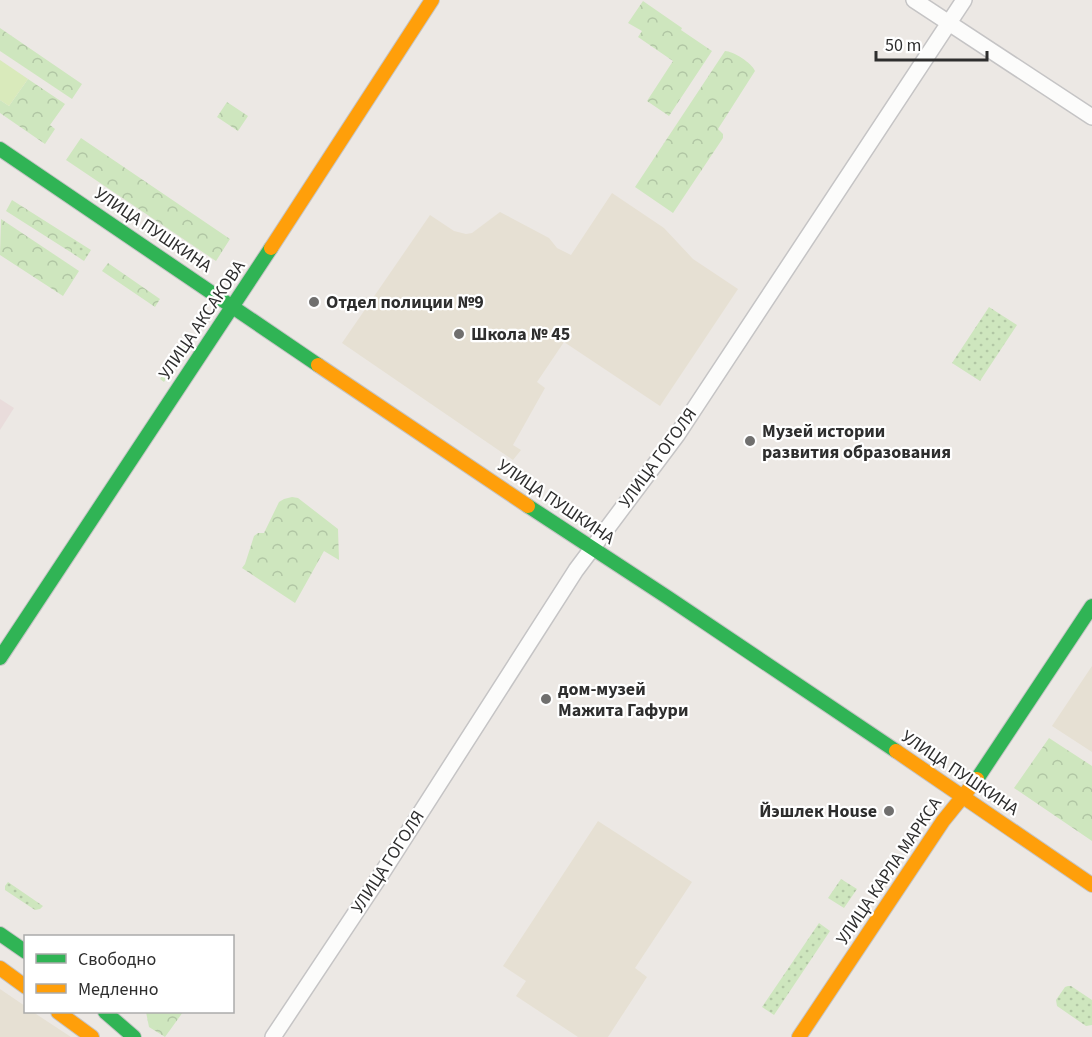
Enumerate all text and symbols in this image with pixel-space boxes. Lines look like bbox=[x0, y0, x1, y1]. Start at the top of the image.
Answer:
scale bar bbox=[876, 24, 987, 62]
text: 50 m bbox=[885, 33, 921, 58]
street label: УЛИЦА ПУШКИНА bbox=[89, 181, 217, 279]
street label: УЛИЦА АКСАКОВА bbox=[153, 255, 251, 385]
place label: Отдел полиции №9 bbox=[326, 290, 484, 315]
marker: Отдел полиции №9 bbox=[307, 295, 321, 309]
place label: Школа № 45 bbox=[471, 322, 570, 347]
marker: Школа № 45 bbox=[452, 327, 466, 341]
street label: УЛИЦА ГОГОЛЯ bbox=[613, 403, 703, 513]
place label: Музей истории развития образования bbox=[762, 419, 951, 465]
marker: Музей истории развития образования bbox=[743, 434, 757, 448]
street label: УЛИЦА ПУШКИНА bbox=[492, 453, 620, 551]
place label: дом-музей Мажита Гафури bbox=[558, 677, 688, 723]
marker: дом-музей Мажита Гафури bbox=[539, 692, 553, 706]
street label: УЛИЦА ПУШКИНА bbox=[896, 724, 1024, 822]
street label: УЛИЦА КАРЛА МАРКСА bbox=[830, 792, 948, 950]
place label: Йэшлек House bbox=[759, 799, 877, 824]
marker: Йэшлек House bbox=[882, 804, 896, 818]
street label: УЛИЦА ГОГОЛЯ bbox=[345, 806, 431, 918]
legend bbox=[24, 935, 234, 1013]
text: Свободно bbox=[78, 947, 156, 972]
text: Медленно bbox=[78, 977, 158, 1002]

